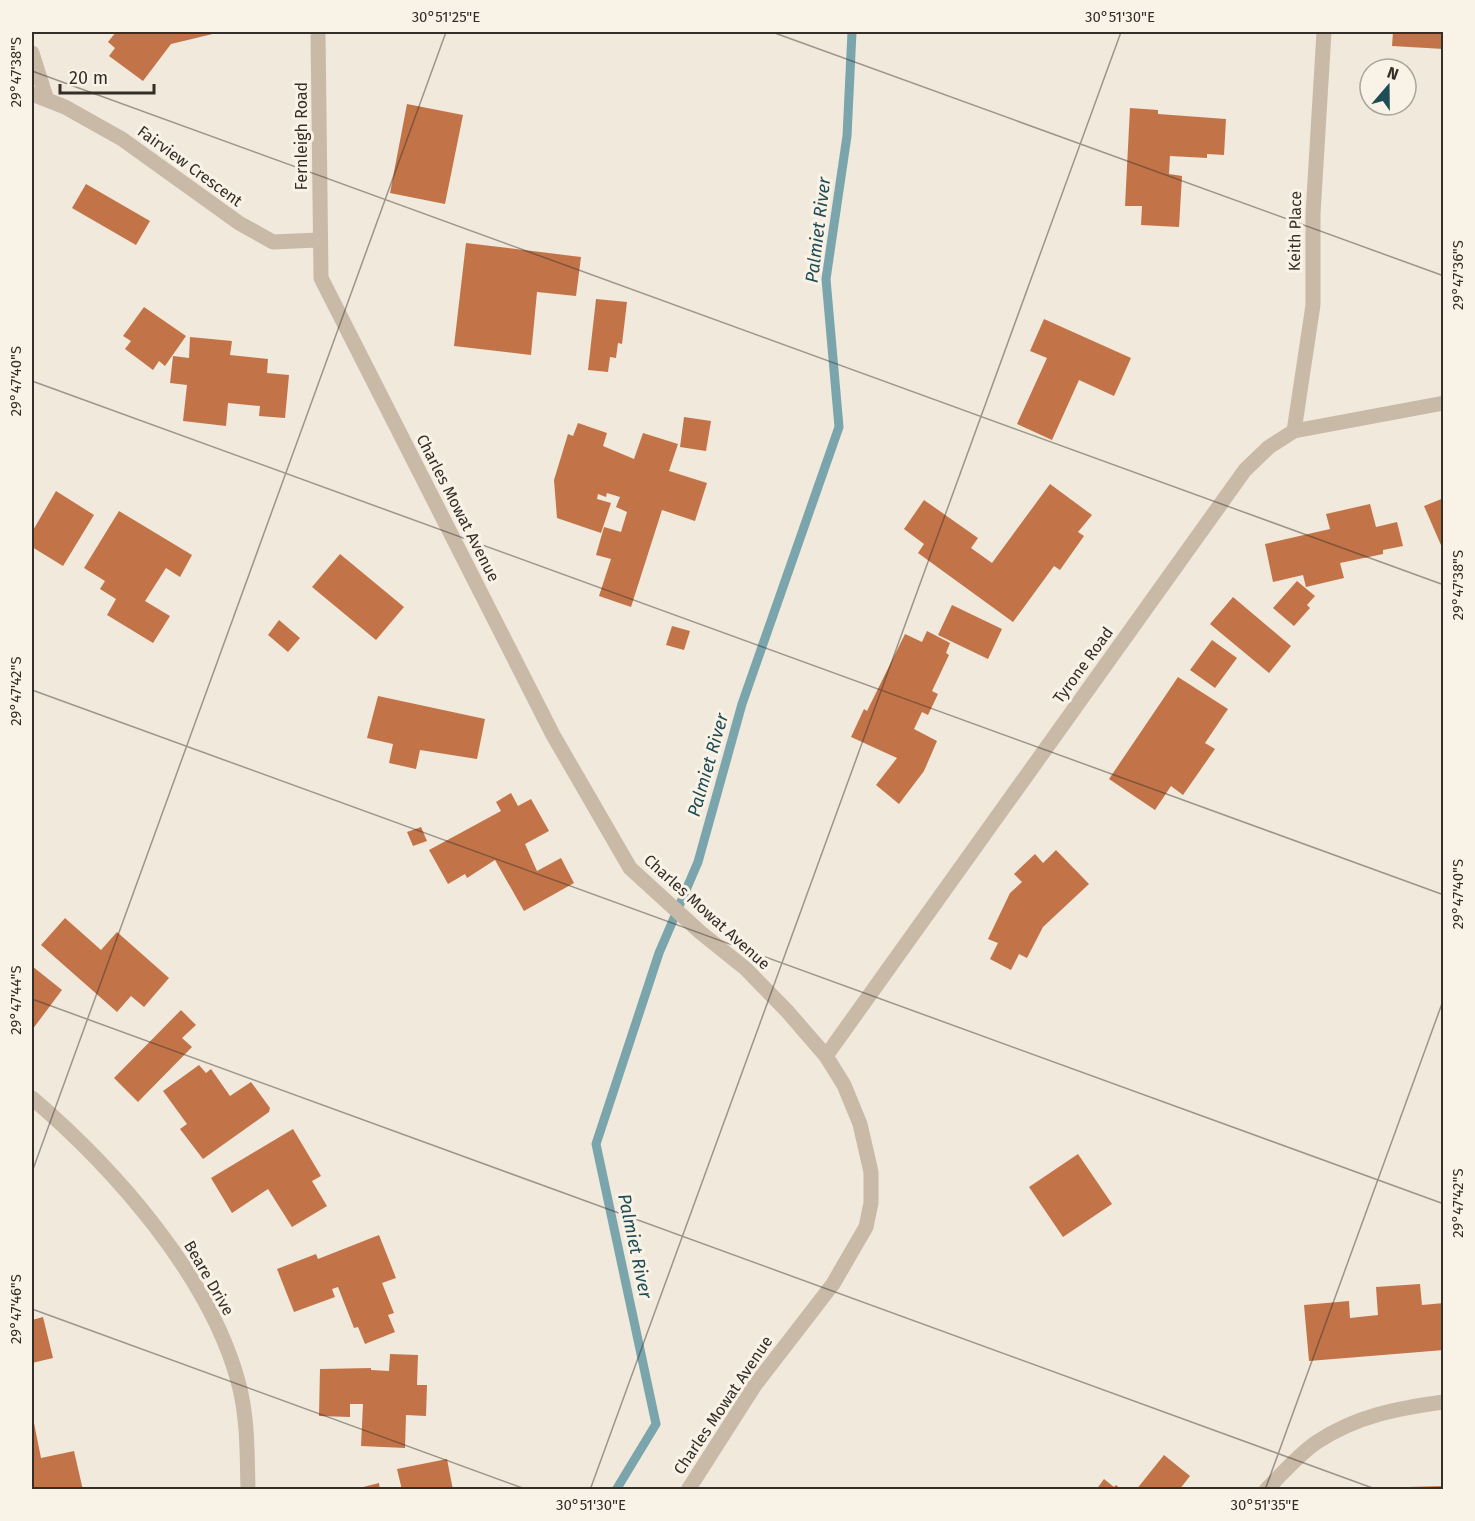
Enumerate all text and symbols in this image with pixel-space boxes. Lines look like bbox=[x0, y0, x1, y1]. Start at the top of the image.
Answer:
text: 30°51'25"E bbox=[412, 8, 480, 26]
text: 30°51'30"E bbox=[1085, 8, 1155, 26]
text: 29°47'38"S bbox=[7, 37, 25, 107]
scale bar bbox=[60, 57, 154, 95]
north arrow bbox=[1358, 57, 1418, 117]
text: N bbox=[1385, 63, 1401, 84]
text: 20 m bbox=[69, 67, 108, 89]
street label: Fernleigh Road bbox=[292, 82, 311, 190]
street label: Fairview Crescent bbox=[134, 122, 246, 211]
water label: Palmiet River bbox=[801, 175, 836, 284]
street label: Keith Place bbox=[1285, 191, 1305, 271]
text: 29°47'36"S bbox=[1449, 240, 1467, 310]
text: 29°47'40"S bbox=[7, 346, 25, 416]
street label: Charles Mowat Avenue bbox=[413, 431, 503, 585]
text: 29°47'38"S bbox=[1449, 550, 1467, 620]
street label: Tyrone Road bbox=[1049, 623, 1117, 707]
text: 29°47'42"S bbox=[7, 656, 25, 726]
water label: Palmiet River bbox=[683, 710, 734, 819]
street label: Charles Mowat Avenue bbox=[640, 850, 774, 974]
text: 29°47'40"S bbox=[1449, 859, 1467, 929]
text: 29°47'44"S bbox=[7, 965, 25, 1035]
text: 29°47'42"S bbox=[1449, 1168, 1467, 1238]
water label: Palmiet River bbox=[613, 1192, 657, 1301]
street label: Beare Drive bbox=[180, 1237, 238, 1319]
text: 29°47'46"S bbox=[7, 1274, 25, 1344]
street label: Charles Mowat Avenue bbox=[670, 1332, 776, 1478]
text: 30°51'30"E bbox=[556, 1496, 626, 1514]
text: 30°51'35"E bbox=[1231, 1496, 1299, 1514]

